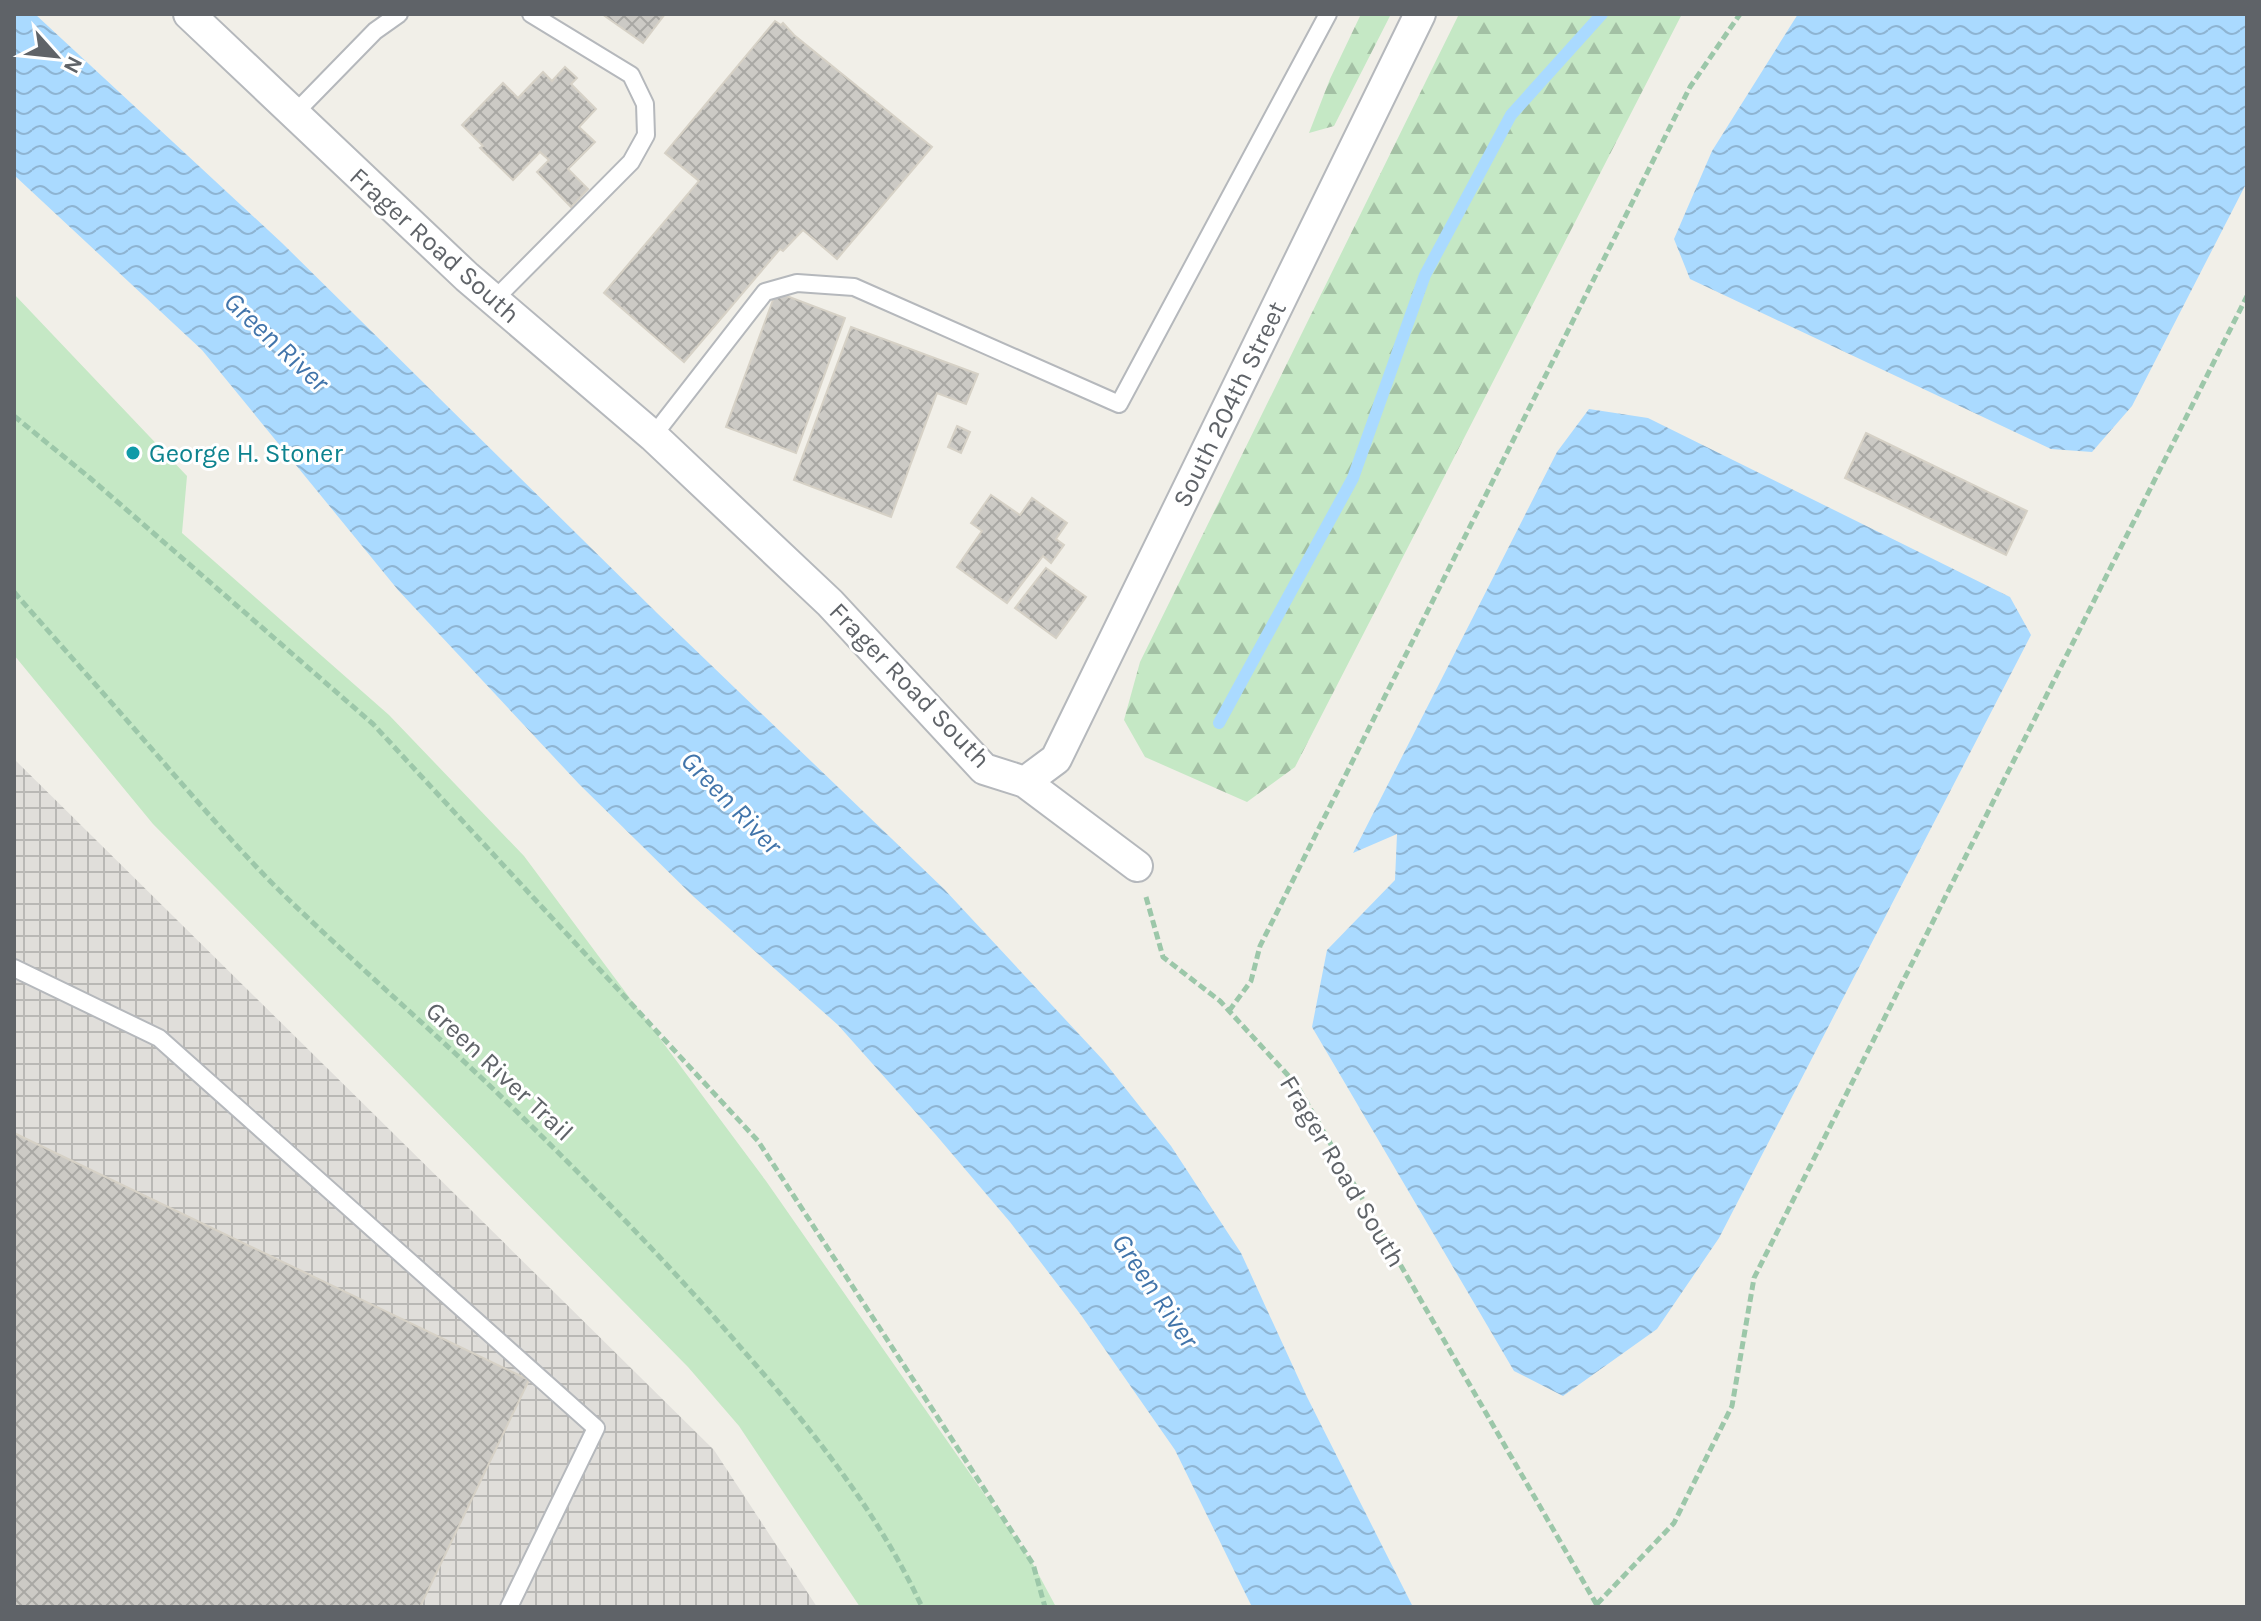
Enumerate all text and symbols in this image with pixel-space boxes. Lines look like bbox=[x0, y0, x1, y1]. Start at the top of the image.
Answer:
north arrow bbox=[16, 16, 96, 96]
text: N bbox=[58, 52, 88, 78]
street label: Frager Road South bbox=[343, 161, 526, 330]
water label: Green River bbox=[217, 285, 337, 399]
street label: South 204th Street bbox=[1166, 296, 1293, 512]
place label: George H. Stoner bbox=[149, 438, 343, 469]
marker: George H. Stoner bbox=[124, 444, 142, 462]
street label: Frager Road South bbox=[823, 596, 997, 775]
water label: Green River bbox=[674, 744, 790, 862]
street label: Green River Trail bbox=[420, 995, 580, 1148]
street label: Frager Road South bbox=[1273, 1070, 1412, 1273]
water label: Green River bbox=[1105, 1227, 1207, 1355]

